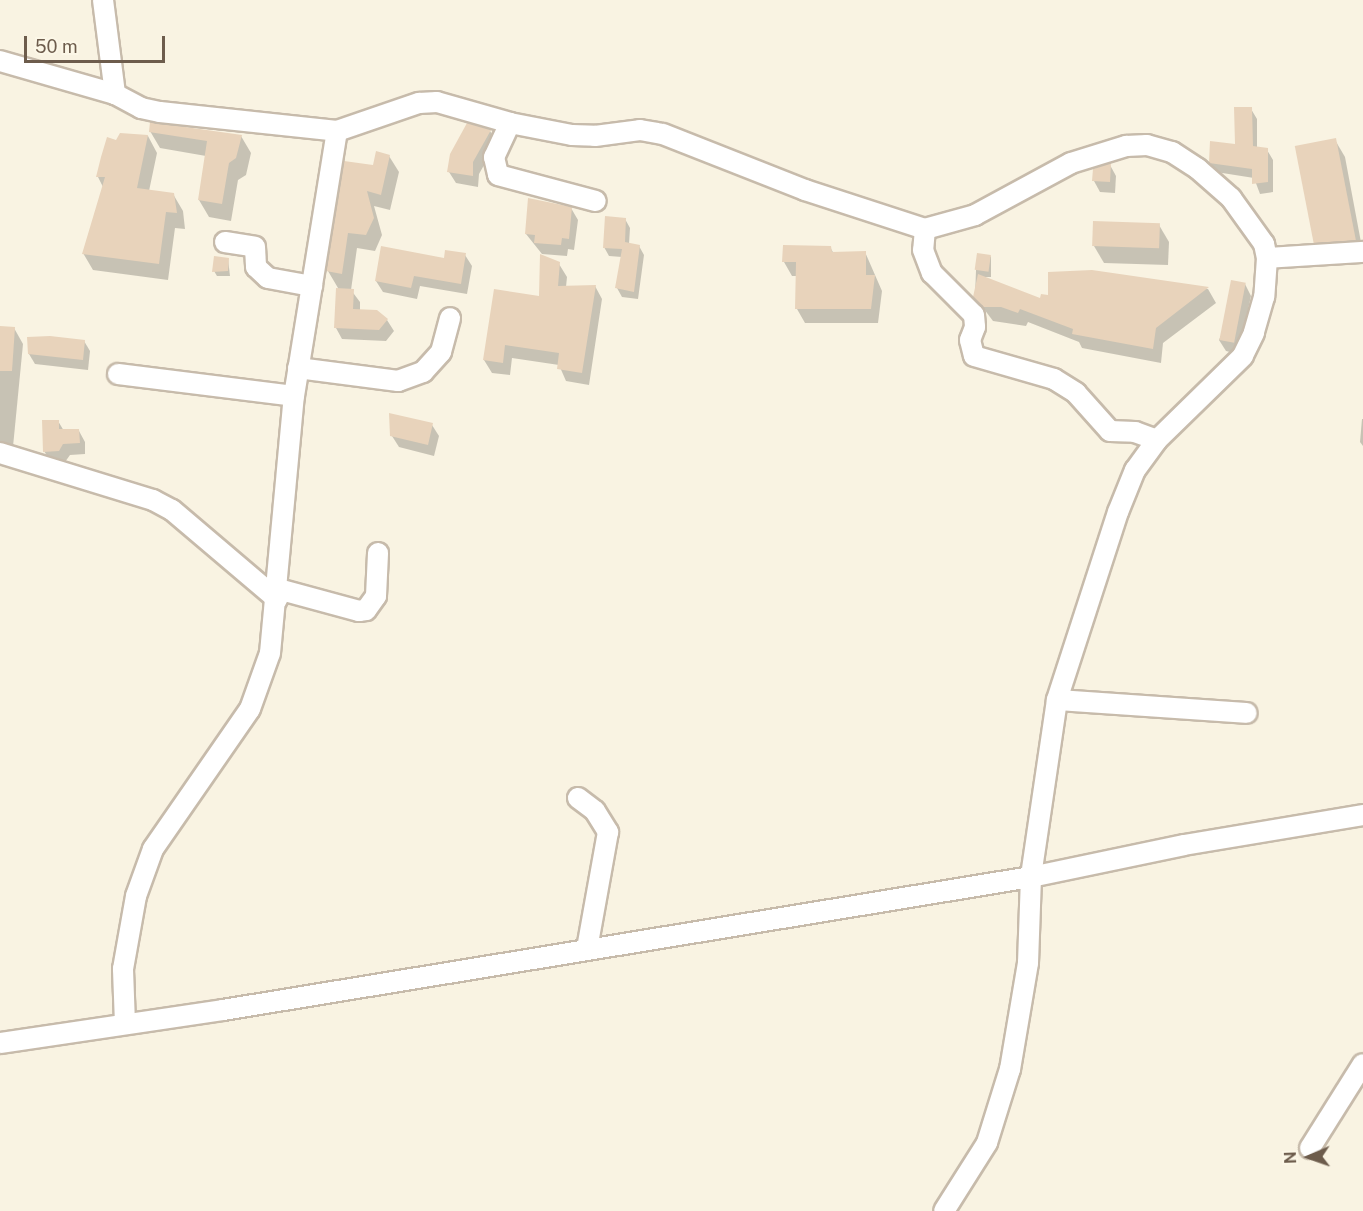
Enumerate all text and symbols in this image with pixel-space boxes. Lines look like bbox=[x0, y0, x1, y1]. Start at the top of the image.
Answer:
scale bar bbox=[27, 24, 168, 62]
text: 50 m bbox=[35, 36, 78, 57]
north arrow bbox=[1279, 1127, 1339, 1187]
text: N bbox=[1281, 1151, 1300, 1164]

